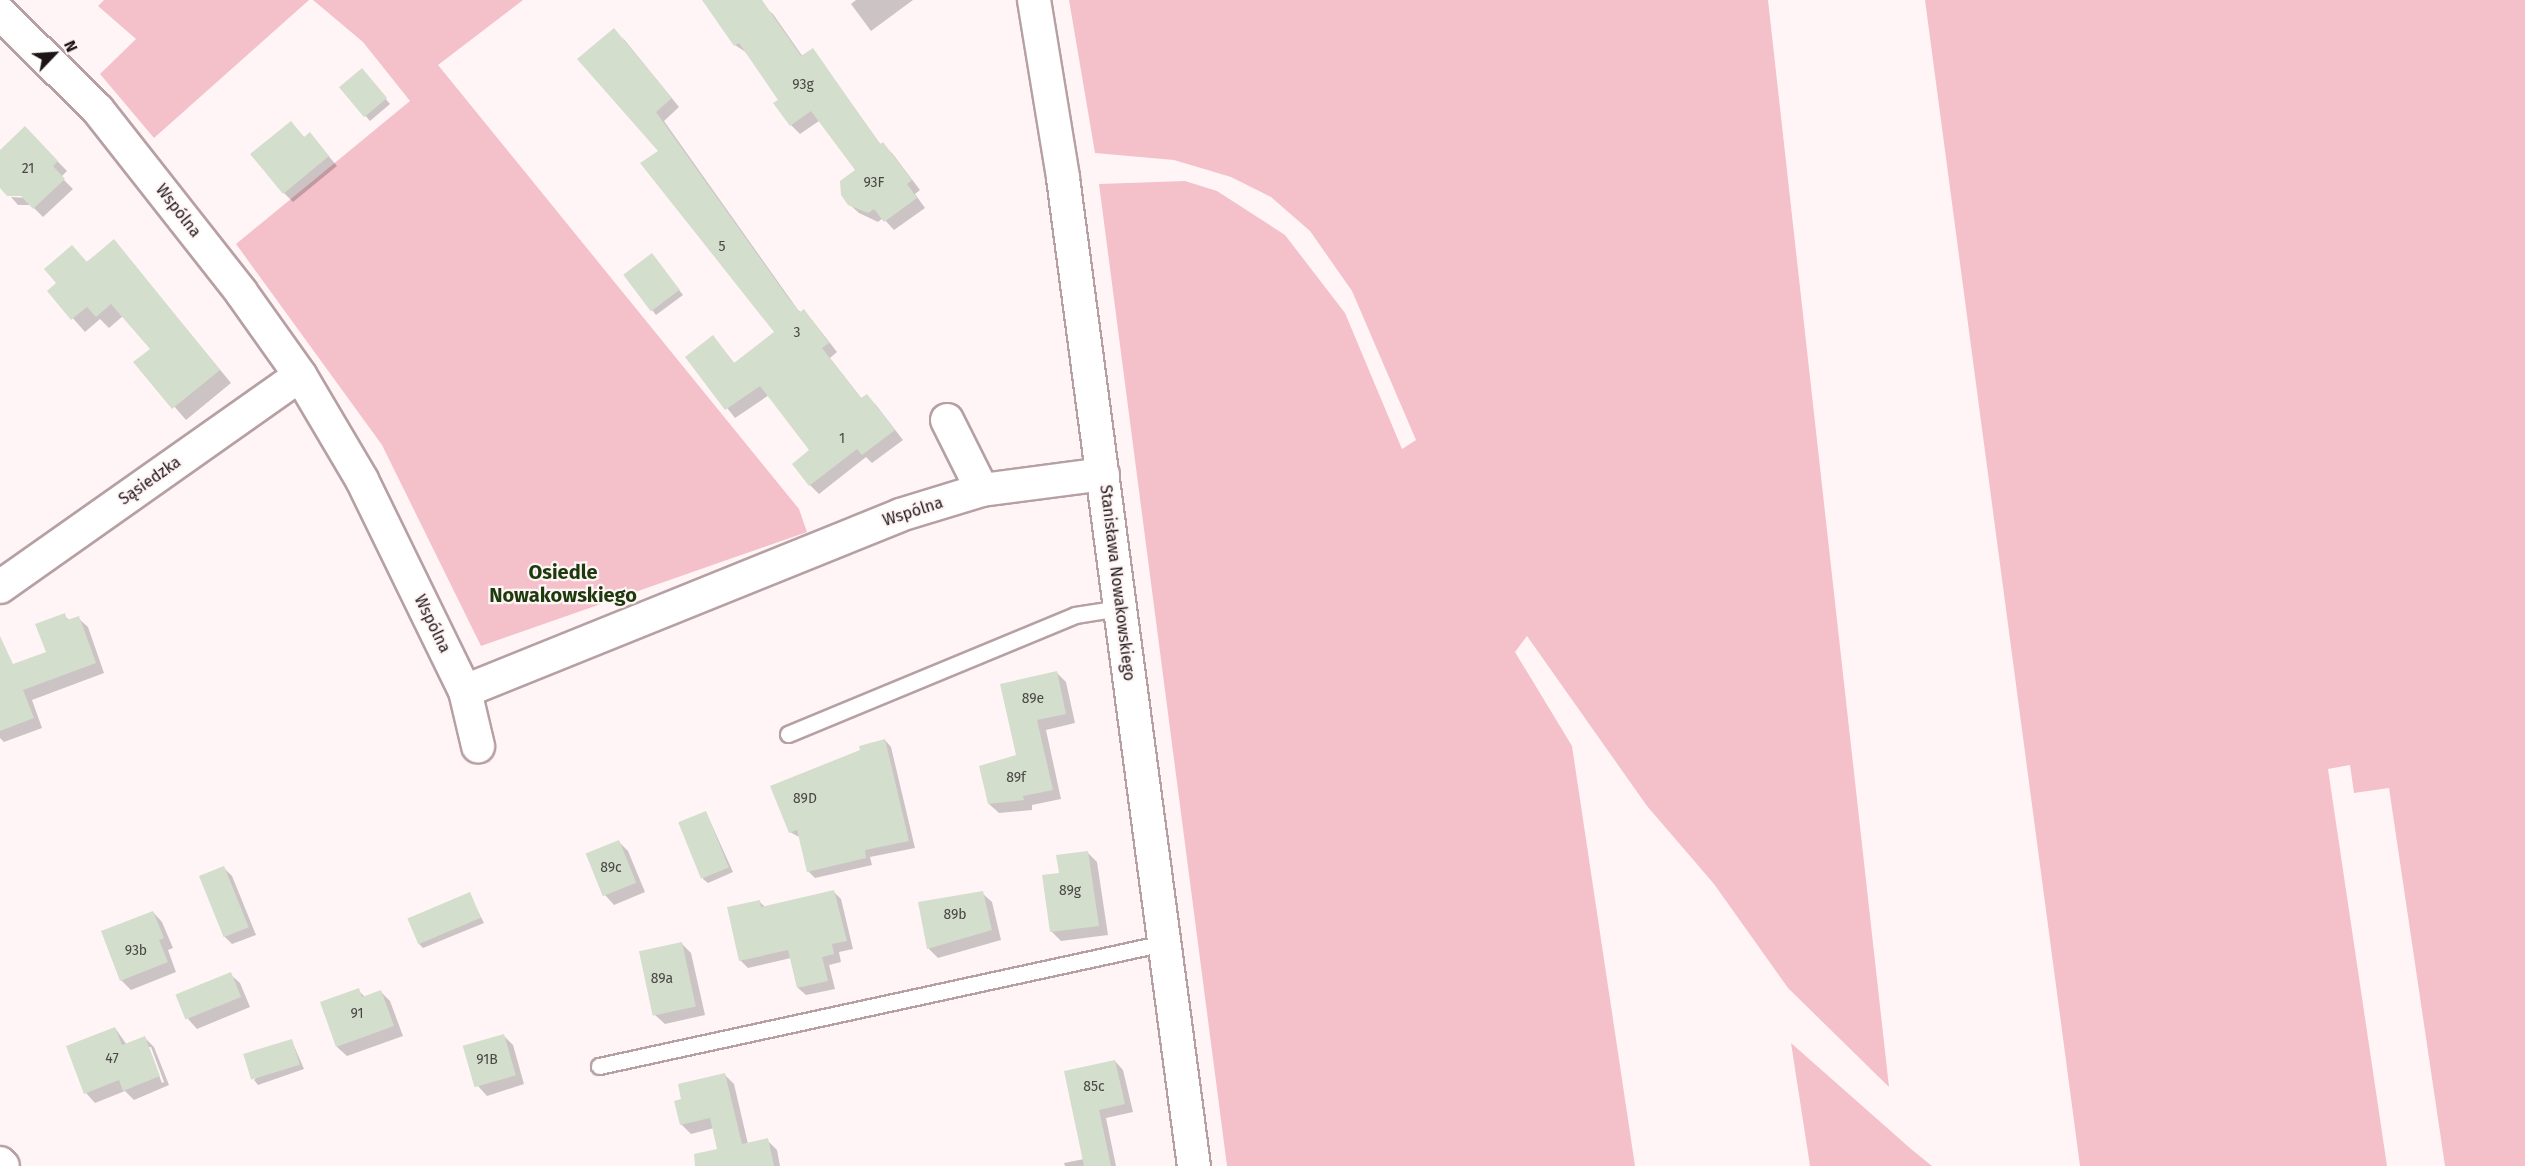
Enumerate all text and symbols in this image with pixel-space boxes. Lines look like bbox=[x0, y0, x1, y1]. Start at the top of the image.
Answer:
north arrow bbox=[24, 24, 84, 84]
text: N bbox=[60, 37, 82, 55]
house number: 93g bbox=[792, 77, 814, 93]
house number: 21 bbox=[22, 161, 34, 177]
house number: 93F bbox=[864, 175, 884, 191]
street label: Wspólna bbox=[151, 181, 205, 241]
house number: 5 bbox=[718, 239, 726, 255]
house number: 3 bbox=[794, 325, 800, 341]
house number: 1 bbox=[839, 431, 845, 447]
street label: Sąsiedzka bbox=[115, 453, 185, 509]
street label: Stanisława Nowakowskiego bbox=[1095, 484, 1139, 682]
street label: Wspólna bbox=[880, 493, 946, 531]
district label: Osiedle Nowakowskiego bbox=[489, 560, 637, 607]
street label: Wspólna bbox=[410, 592, 454, 656]
house number: 89e bbox=[1022, 691, 1044, 707]
house number: 89f bbox=[1006, 770, 1026, 786]
house number: 89D bbox=[793, 791, 817, 807]
house number: 89c bbox=[600, 860, 622, 876]
house number: 89g bbox=[1059, 883, 1081, 899]
house number: 89b bbox=[943, 907, 967, 923]
house number: 93b bbox=[125, 943, 147, 959]
house number: 89a bbox=[651, 971, 673, 987]
house number: 91 bbox=[350, 1006, 364, 1022]
house number: 47 bbox=[105, 1051, 119, 1067]
house number: 91B bbox=[476, 1052, 498, 1068]
house number: 85c bbox=[1083, 1079, 1105, 1095]

